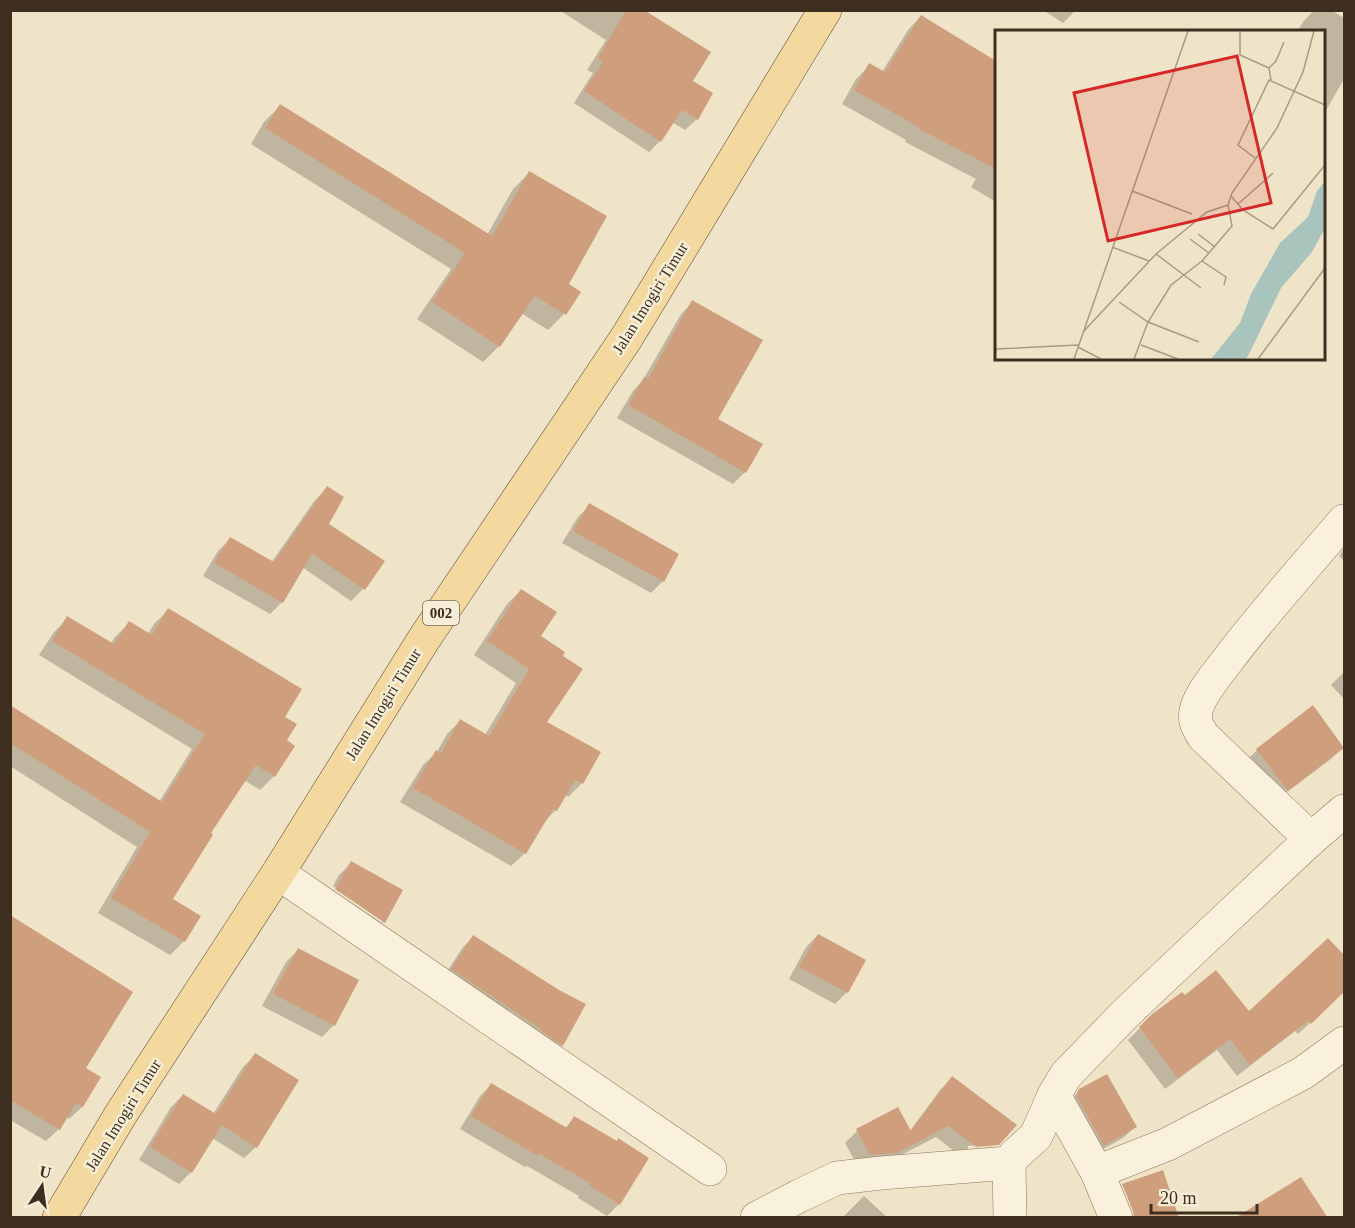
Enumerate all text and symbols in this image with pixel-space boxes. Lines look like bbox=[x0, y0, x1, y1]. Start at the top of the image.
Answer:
inset map bbox=[995, 30, 1325, 360]
street label: Jalan Imogiri Timur bbox=[609, 239, 692, 357]
road number: 002 bbox=[423, 601, 459, 625]
street label: Jalan Imogiri Timur bbox=[342, 645, 425, 763]
street label: Jalan Imogiri Timur bbox=[82, 1056, 165, 1174]
north arrow bbox=[12, 1156, 72, 1216]
text: U bbox=[38, 1162, 53, 1182]
scale bar bbox=[1151, 1177, 1258, 1215]
text: 20 m bbox=[1160, 1188, 1197, 1208]

